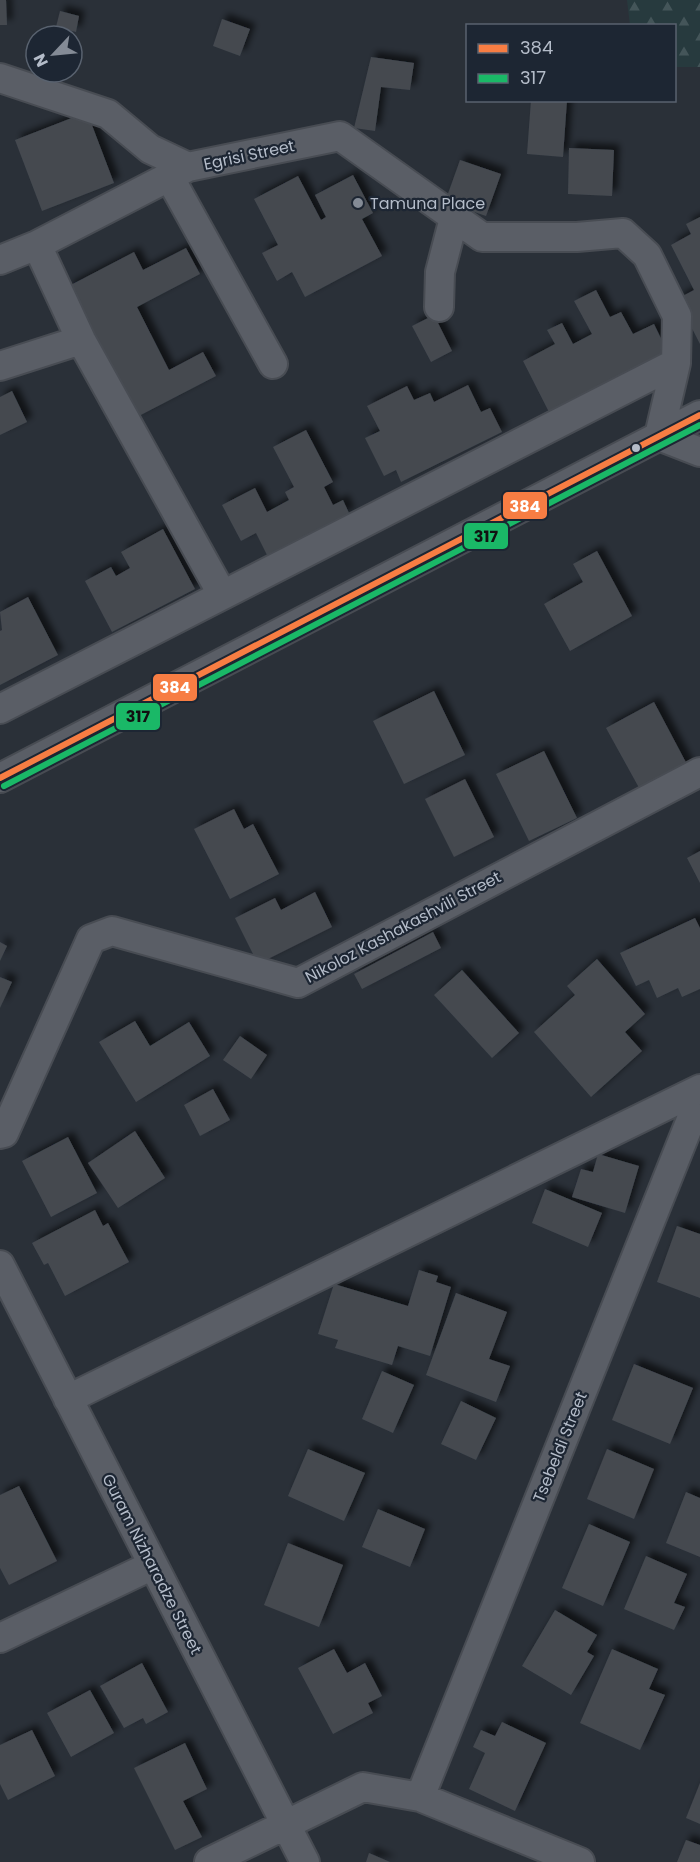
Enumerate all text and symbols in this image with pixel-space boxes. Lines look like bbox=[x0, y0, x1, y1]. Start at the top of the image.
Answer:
north arrow bbox=[24, 24, 84, 84]
legend bbox=[466, 24, 676, 102]
text: 384 bbox=[520, 35, 553, 60]
text: N bbox=[28, 50, 54, 71]
text: 317 bbox=[520, 65, 546, 90]
street label: Egrisi Street bbox=[201, 134, 297, 176]
place label: Tamuna Place bbox=[370, 192, 485, 215]
marker: Tamuna Place bbox=[351, 196, 365, 210]
unlabelled marker bbox=[630, 442, 642, 454]
line badge: 384 bbox=[502, 491, 548, 520]
text: 384 bbox=[510, 495, 541, 518]
line badge: 317 bbox=[463, 522, 509, 550]
text: 317 bbox=[474, 525, 499, 548]
line badge: 384 bbox=[152, 673, 198, 702]
text: 384 bbox=[160, 676, 191, 699]
line badge: 317 bbox=[115, 702, 161, 731]
text: 317 bbox=[126, 705, 151, 728]
street label: Nikoloz Kashakashvili Street bbox=[301, 865, 505, 989]
street label: Tsebeldi Street bbox=[527, 1388, 593, 1506]
street label: Guram Nizharadze Street bbox=[96, 1470, 208, 1658]

